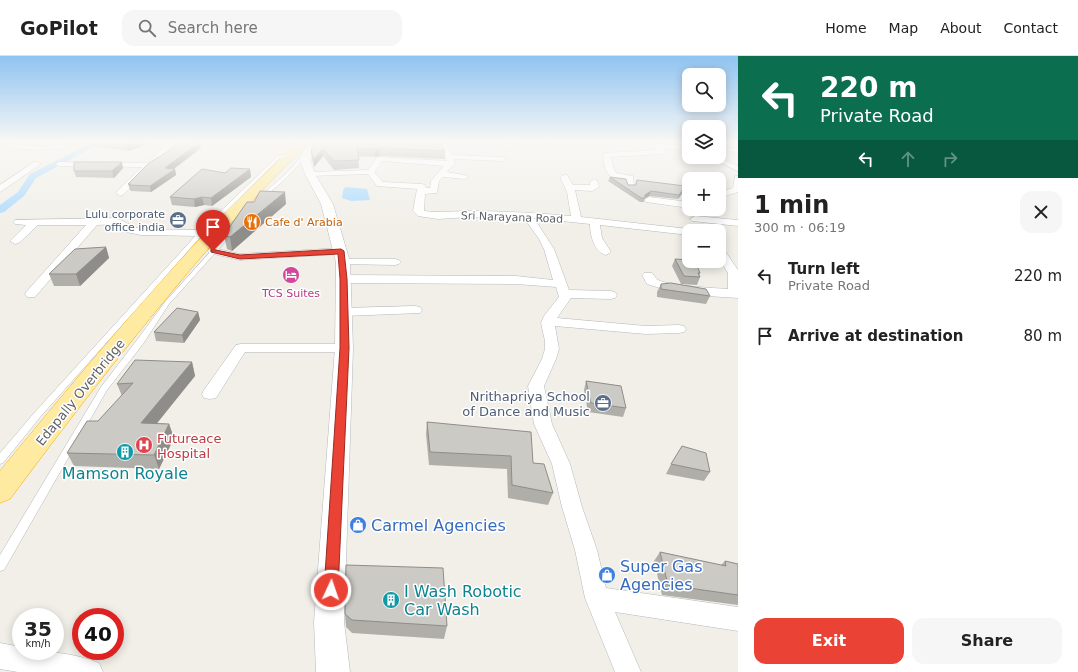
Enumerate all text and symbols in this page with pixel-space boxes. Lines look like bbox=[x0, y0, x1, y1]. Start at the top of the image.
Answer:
search box bbox=[122, 10, 402, 46]
text: GoPilot bbox=[20, 17, 98, 39]
icon: search bbox=[136, 17, 158, 39]
text: Search here bbox=[168, 19, 258, 37]
text: Home bbox=[825, 20, 867, 36]
text: Map bbox=[889, 20, 918, 36]
text: About bbox=[940, 20, 982, 36]
text: Contact bbox=[1004, 20, 1058, 36]
map controls bbox=[682, 68, 726, 268]
button: search bbox=[682, 68, 726, 112]
text: 220 m bbox=[820, 71, 917, 104]
icon: left bbox=[754, 72, 806, 124]
text: Private Road bbox=[820, 105, 934, 126]
button: layers bbox=[682, 120, 726, 164]
icon: left bbox=[855, 148, 877, 170]
icon: ahead bbox=[897, 148, 919, 170]
icon: right bbox=[939, 148, 961, 170]
button: + bbox=[682, 172, 726, 216]
text: 1 min bbox=[754, 191, 829, 219]
button: close bbox=[1020, 191, 1062, 233]
place label: Lulu corporate office india bbox=[85, 208, 165, 234]
street label: Sri Narayana Road bbox=[461, 209, 563, 226]
office icon: Lulu corporate office india bbox=[168, 210, 188, 230]
pin bbox=[196, 210, 230, 251]
restaurant icon: Cafe d' Arabia bbox=[242, 212, 262, 232]
icon: arrive bbox=[202, 216, 224, 238]
place label: Cafe d' Arabia bbox=[265, 216, 343, 229]
text: 300 m · 06:19 bbox=[754, 220, 845, 235]
button: − bbox=[682, 224, 726, 268]
text: Turn left bbox=[788, 260, 860, 278]
hotel icon: TCS Suites bbox=[281, 265, 301, 285]
icon: left bbox=[754, 265, 776, 287]
text: 220 m bbox=[1014, 267, 1062, 285]
text: Private Road bbox=[788, 278, 870, 293]
place label: TCS Suites bbox=[261, 287, 320, 300]
icon: arrive bbox=[754, 325, 776, 347]
text: Arrive at destination bbox=[788, 327, 963, 345]
text: 80 m bbox=[1024, 327, 1062, 345]
street label: Edapally Overbridge bbox=[33, 336, 128, 449]
place label: Nrithapriya School of Dance and Music bbox=[462, 389, 590, 419]
office icon: Nrithapriya School of Dance and Music bbox=[593, 393, 613, 413]
place label: Futureace Hospital bbox=[157, 431, 222, 461]
hospital icon: Futureace Hospital bbox=[134, 435, 154, 455]
building icon: Mamson Royale bbox=[115, 442, 135, 462]
place label: Mamson Royale bbox=[62, 464, 188, 483]
shop icon: Carmel Agencies bbox=[348, 515, 368, 535]
place label: Carmel Agencies bbox=[371, 516, 506, 535]
place label: Super Gas Agencies bbox=[620, 557, 703, 594]
shop icon: Super Gas Agencies bbox=[597, 565, 617, 585]
position arrow bbox=[310, 569, 352, 611]
place label: I Wash Robotic Car Wash bbox=[404, 582, 522, 619]
building icon: I Wash Robotic Car Wash bbox=[381, 590, 401, 610]
speed limit sign: 40 bbox=[72, 608, 124, 660]
text: 35 bbox=[24, 617, 52, 641]
button: Exit bbox=[754, 618, 904, 664]
button: Share bbox=[912, 618, 1062, 664]
text: km/h bbox=[25, 638, 51, 649]

